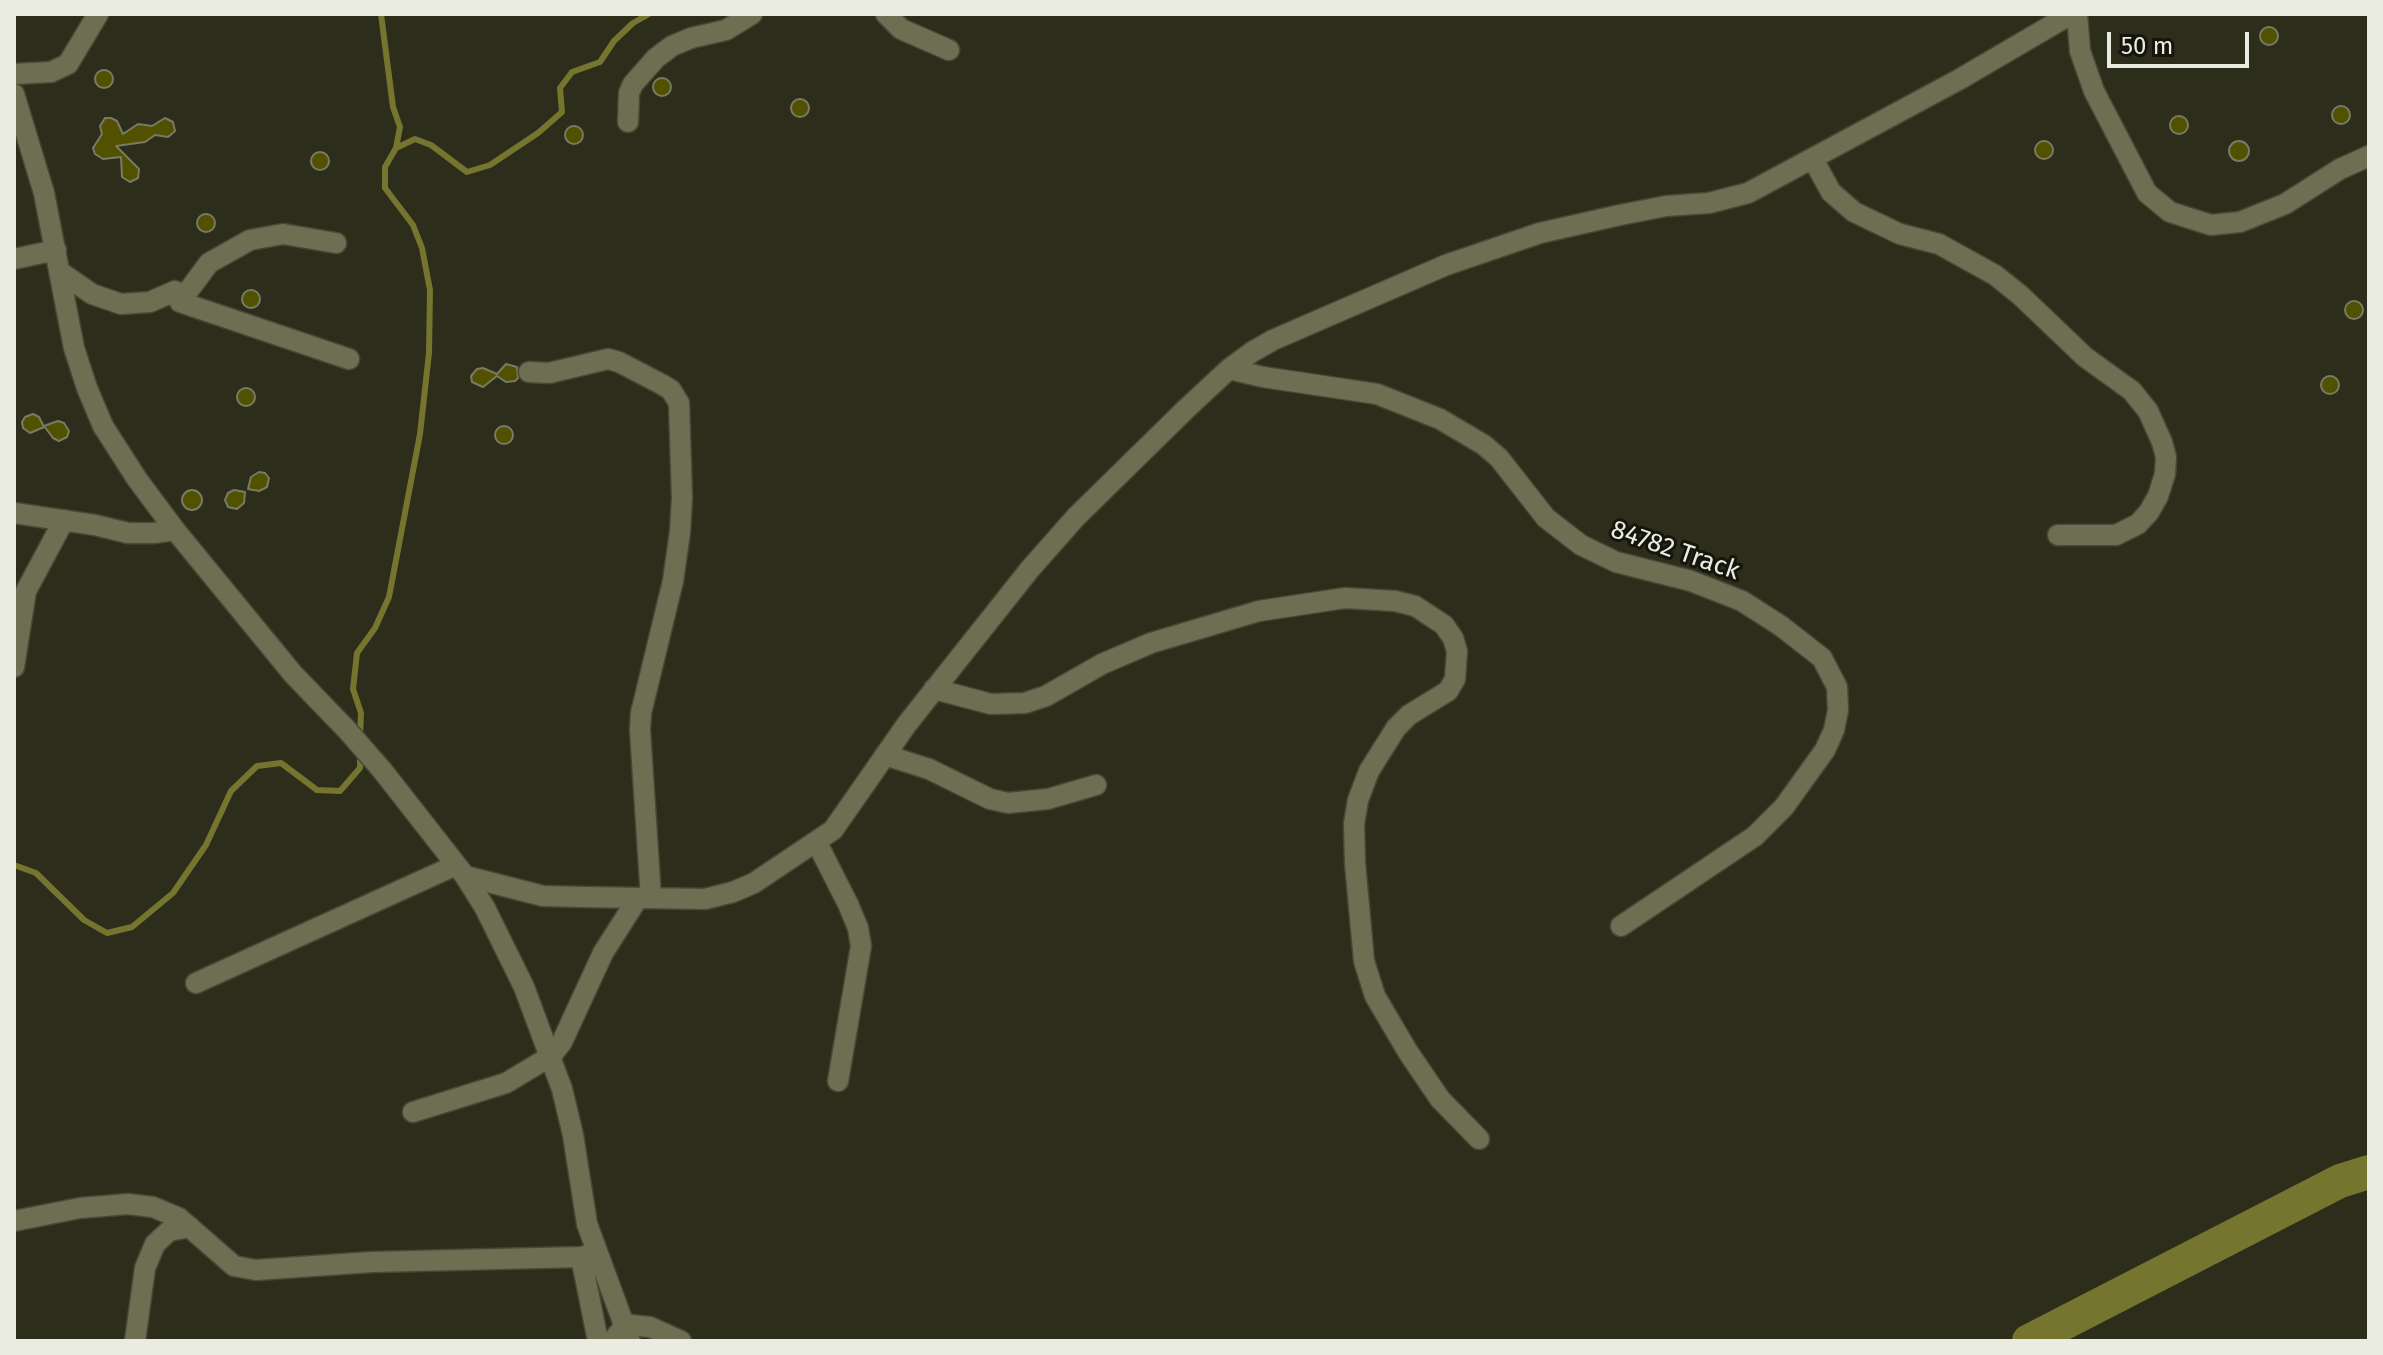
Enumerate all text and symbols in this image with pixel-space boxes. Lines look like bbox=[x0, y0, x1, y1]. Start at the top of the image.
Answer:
scale bar bbox=[2111, 16, 2253, 66]
text: 50 m bbox=[2121, 32, 2173, 60]
street label: 84782 Track bbox=[1607, 514, 1743, 588]

